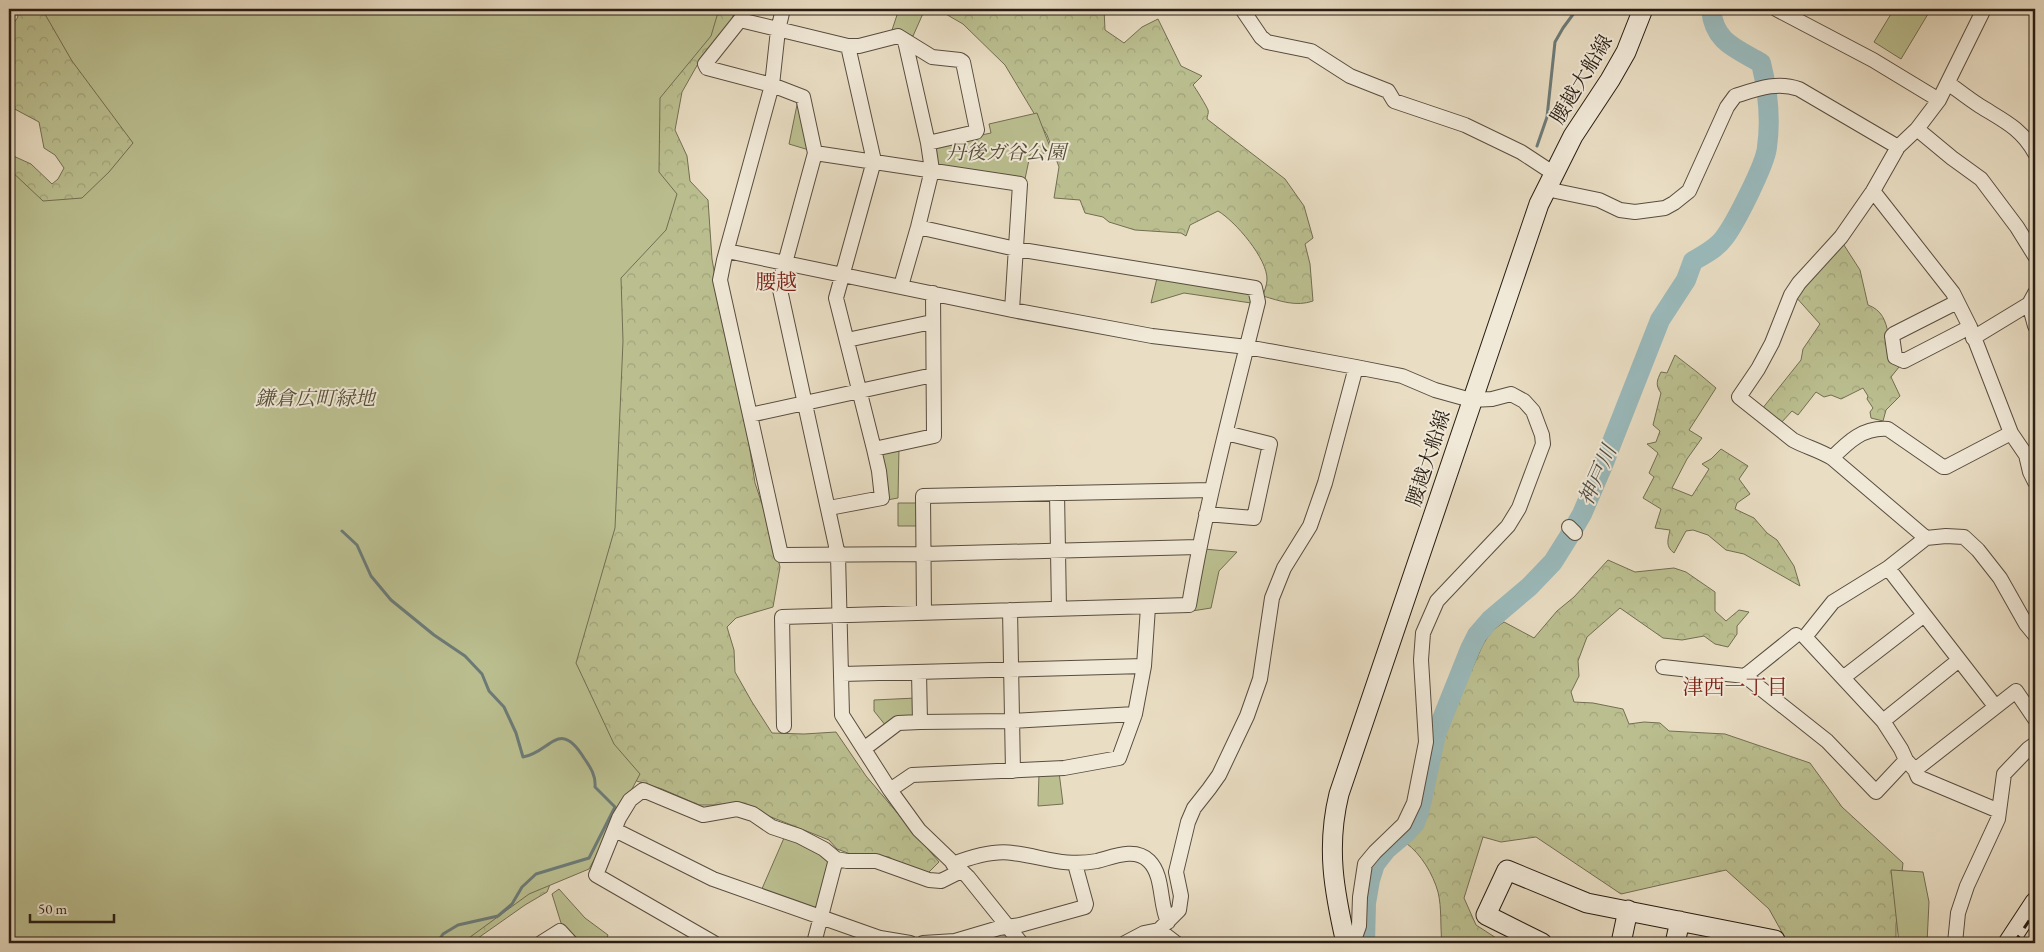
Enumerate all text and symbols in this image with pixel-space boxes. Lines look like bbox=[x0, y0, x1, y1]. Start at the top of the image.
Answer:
street label: 腰越大船線 bbox=[1544, 29, 1618, 129]
park label: 丹後ガ谷公園 bbox=[946, 139, 1069, 165]
district label: 腰越 bbox=[755, 268, 797, 295]
park label: 鎌倉広町緑地 bbox=[255, 385, 377, 411]
street label: 腰越大船線 bbox=[1400, 406, 1456, 510]
water label: 神戸川 bbox=[1572, 439, 1623, 509]
district label: 津西一丁目 bbox=[1683, 673, 1788, 700]
scale bar bbox=[30, 892, 114, 924]
text: 50 m bbox=[38, 899, 67, 918]

